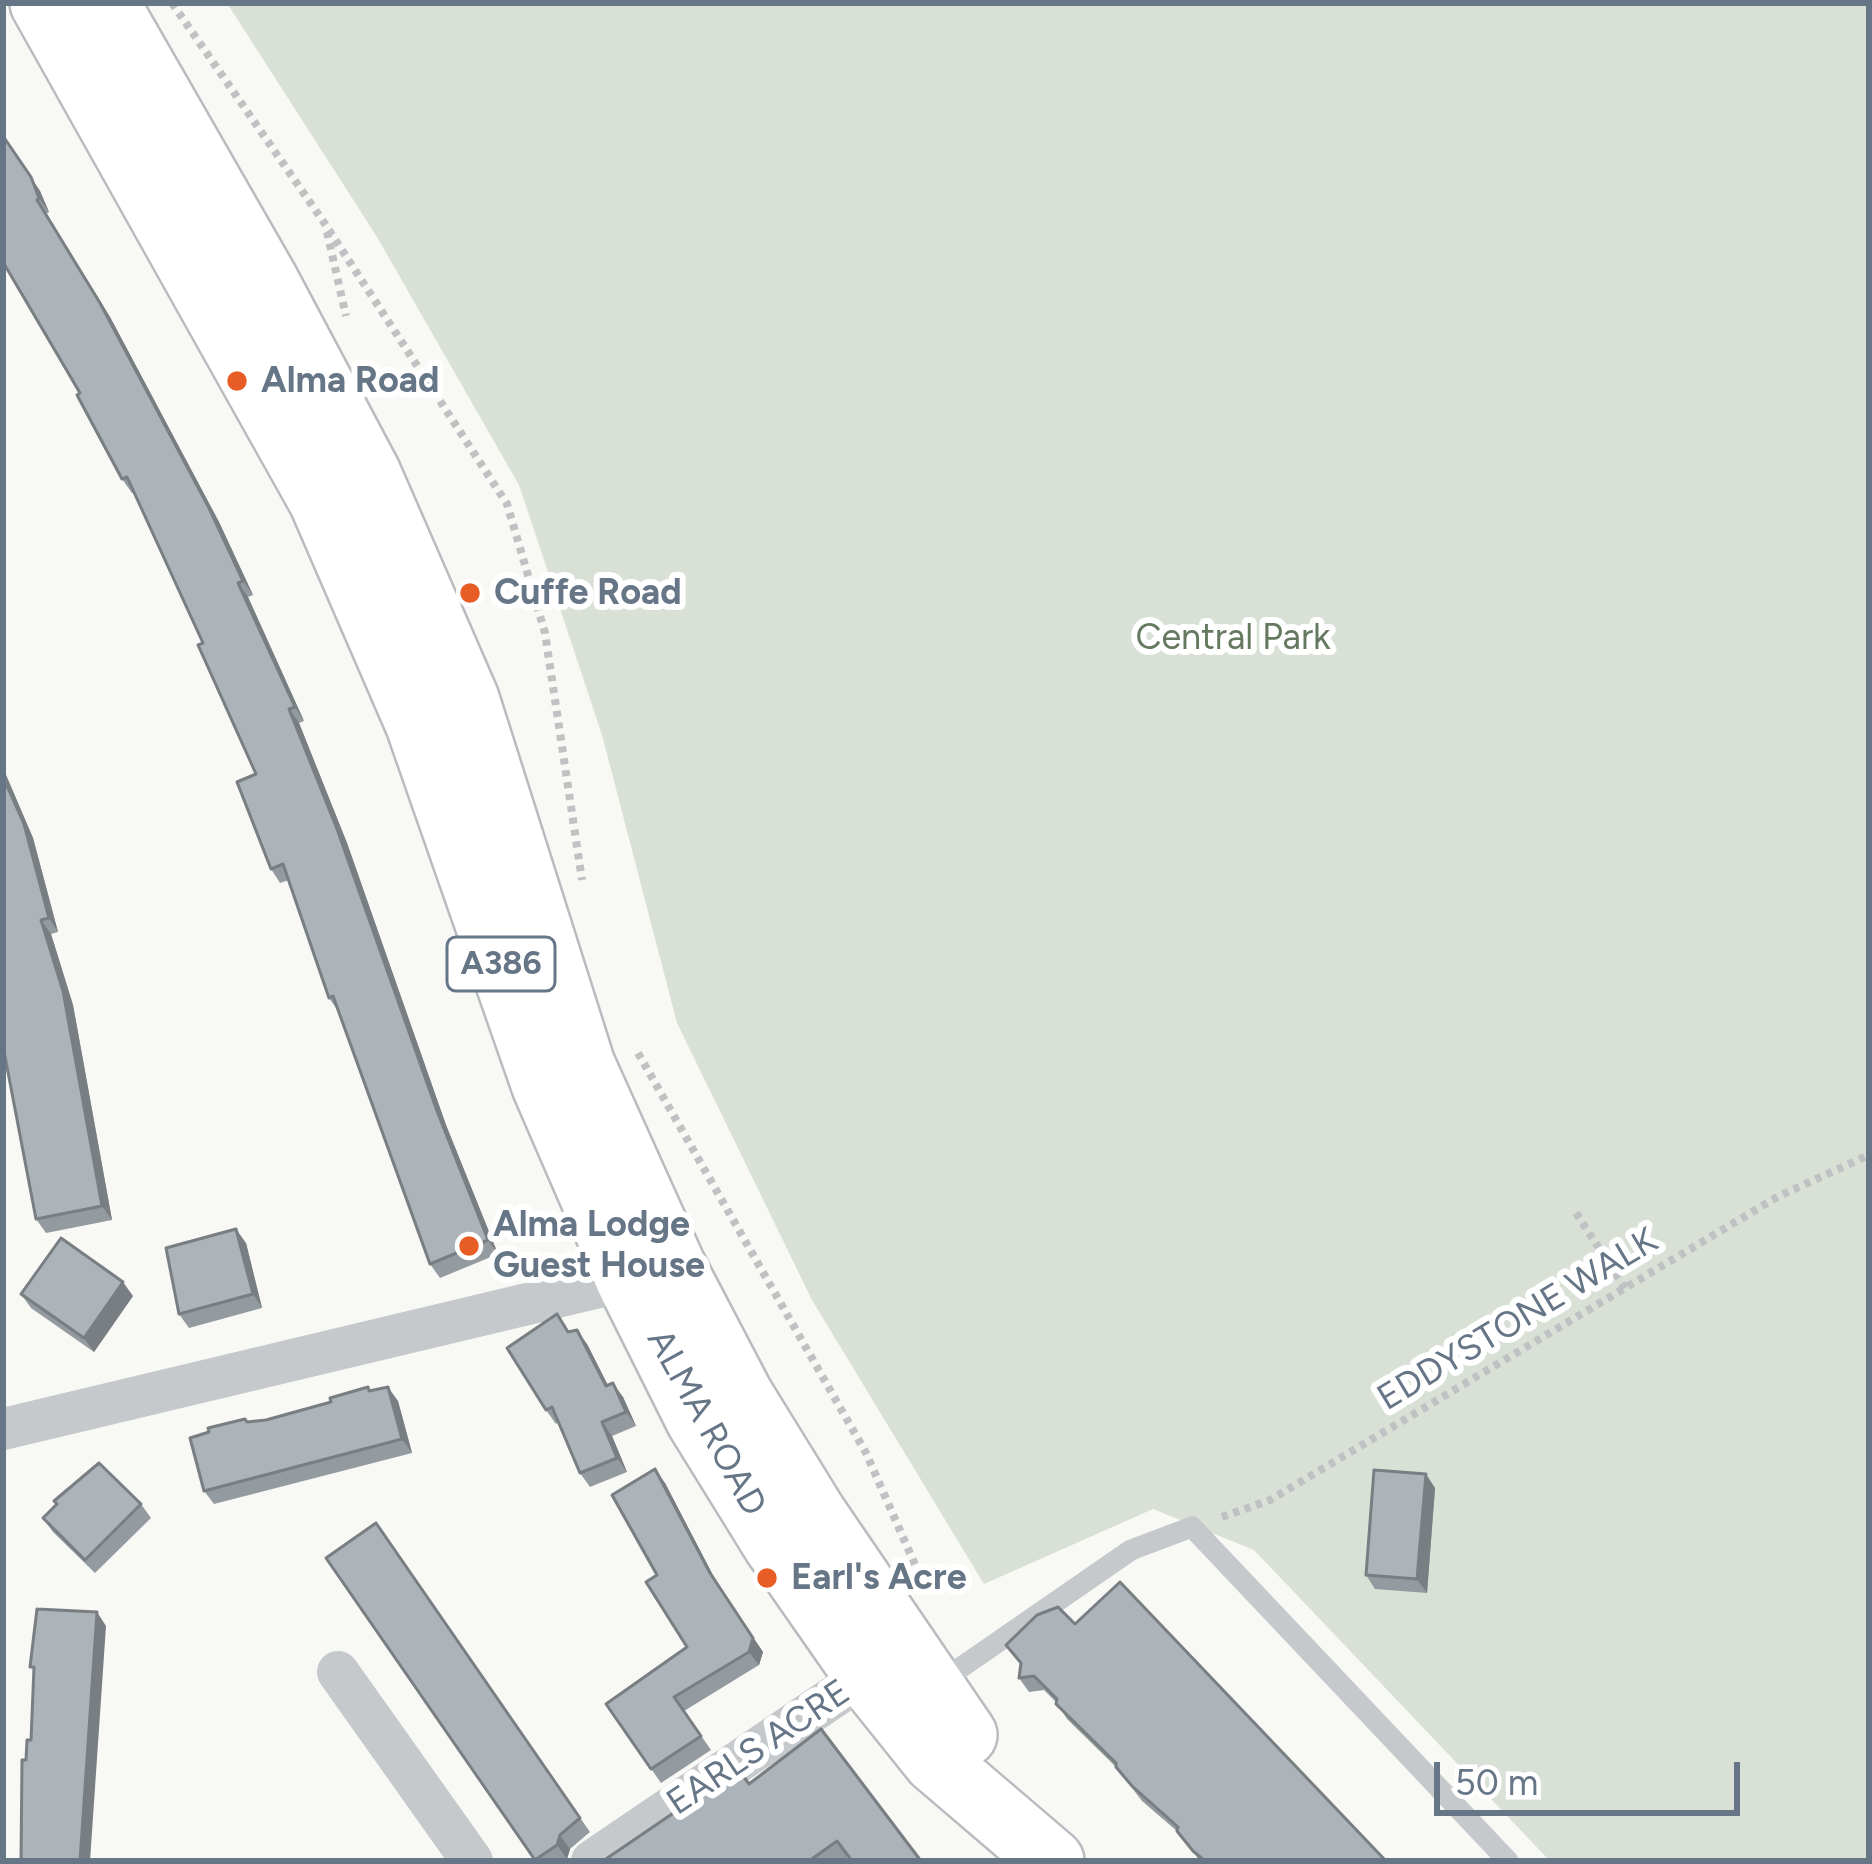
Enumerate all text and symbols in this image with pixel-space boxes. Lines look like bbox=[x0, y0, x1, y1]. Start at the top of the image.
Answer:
place label: Alma Road bbox=[261, 359, 439, 403]
marker: Alma Road bbox=[224, 368, 250, 394]
place label: Cuffe Road bbox=[494, 571, 682, 615]
marker: Cuffe Road bbox=[457, 580, 483, 606]
park label: Central Park bbox=[1135, 616, 1331, 660]
road number: A386 bbox=[447, 937, 555, 991]
place label: Alma Lodge Guest House bbox=[493, 1203, 705, 1288]
street label: EDDYSTONE WALK bbox=[1370, 1219, 1666, 1421]
marker: Alma Lodge Guest House bbox=[456, 1233, 482, 1259]
street label: ALMA ROAD bbox=[637, 1322, 775, 1524]
place label: Earl's Acre bbox=[791, 1556, 967, 1600]
marker: Earl's Acre bbox=[754, 1565, 780, 1591]
street label: EARLS ACRE bbox=[659, 1671, 859, 1825]
scale bar bbox=[1440, 1738, 1746, 1812]
text: 50 m bbox=[1455, 1761, 1538, 1804]

